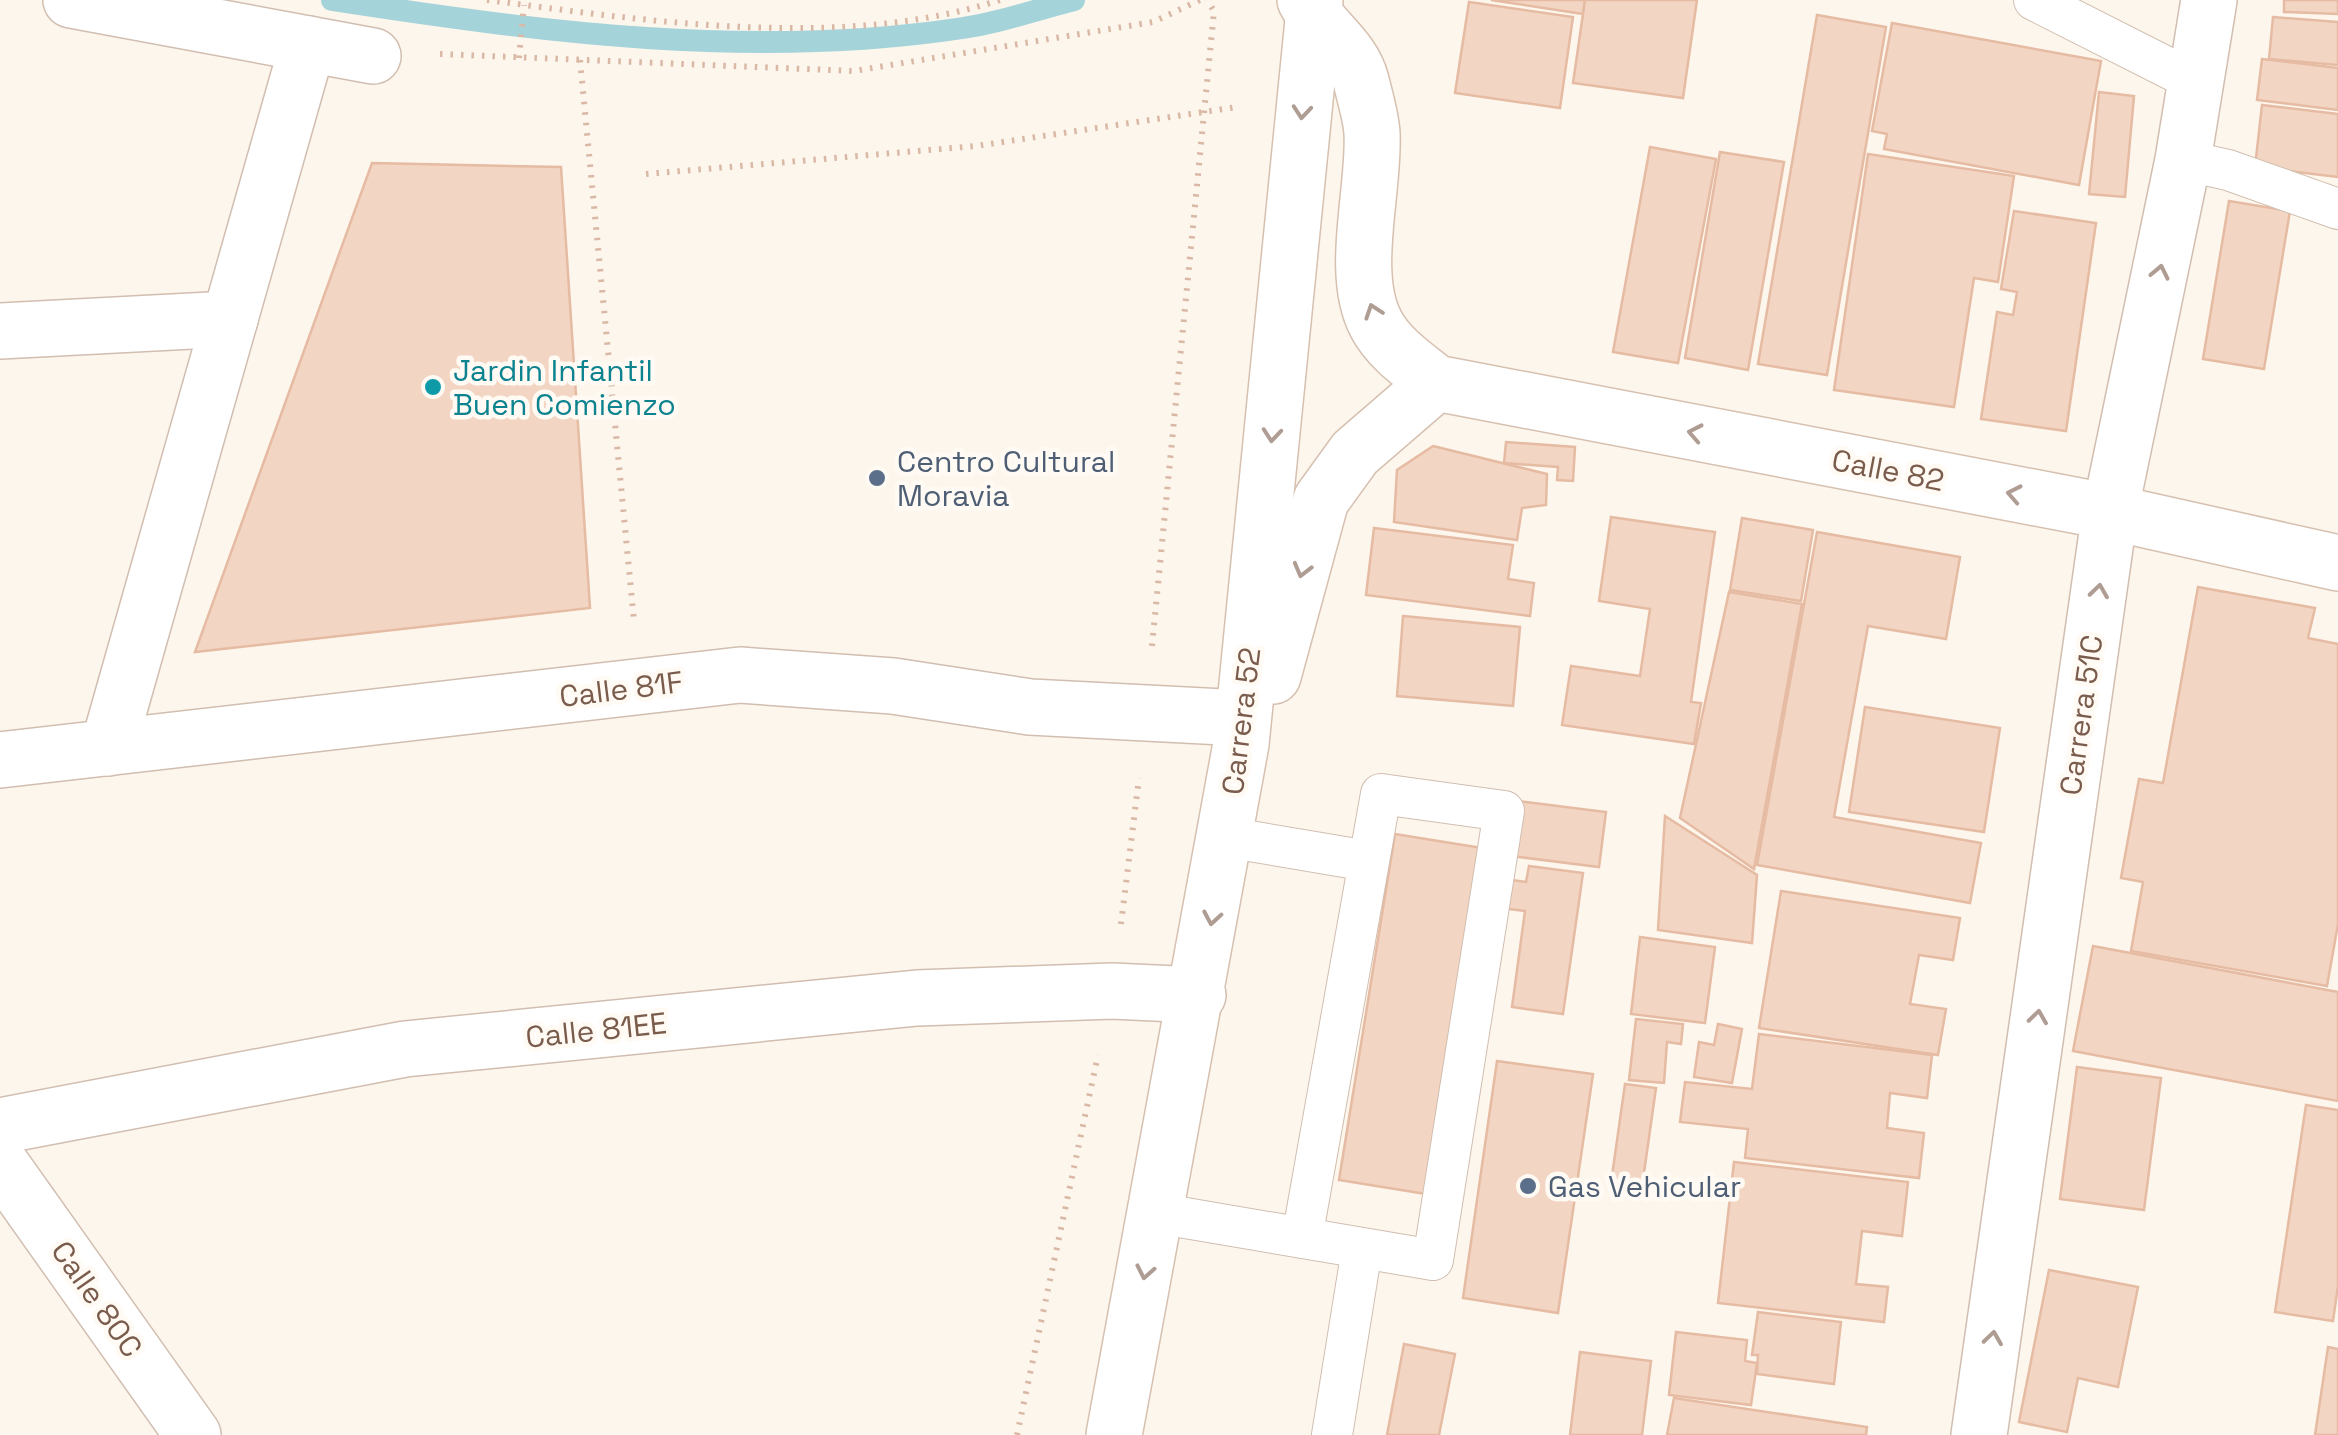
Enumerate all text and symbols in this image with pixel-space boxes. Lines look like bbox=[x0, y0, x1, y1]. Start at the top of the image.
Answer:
one-way arrow bbox=[1292, 104, 1314, 120]
one-way arrow bbox=[2149, 264, 2170, 281]
one-way arrow bbox=[1364, 304, 1385, 321]
place label: Jardin Infantil Buen Comienzo bbox=[453, 351, 676, 424]
marker: Jardin Infantil Buen Comienzo bbox=[422, 376, 444, 398]
one-way arrow bbox=[1687, 423, 1703, 444]
one-way arrow bbox=[1261, 428, 1283, 444]
street label: Calle 82 bbox=[1829, 440, 1947, 500]
place label: Centro Cultural Moravia bbox=[897, 442, 1115, 515]
marker: Centro Cultural Moravia bbox=[866, 467, 888, 489]
one-way arrow bbox=[2006, 484, 2022, 505]
one-way arrow bbox=[1293, 561, 1314, 578]
one-way arrow bbox=[2087, 583, 2108, 599]
street label: Carrera 51C bbox=[2050, 632, 2112, 798]
street label: Carrera 52 bbox=[1213, 645, 1269, 797]
street label: Calle 81F bbox=[557, 662, 685, 716]
one-way arrow bbox=[1202, 910, 1223, 926]
street label: Calle 81EE bbox=[523, 1003, 669, 1057]
one-way arrow bbox=[2027, 1008, 2048, 1025]
place label: Gas Vehicular bbox=[1548, 1167, 1741, 1206]
marker: Gas Vehicular bbox=[1517, 1175, 1539, 1197]
street label: Calle 80C bbox=[43, 1233, 151, 1365]
one-way arrow bbox=[1135, 1263, 1156, 1280]
one-way arrow bbox=[1981, 1330, 2002, 1347]

